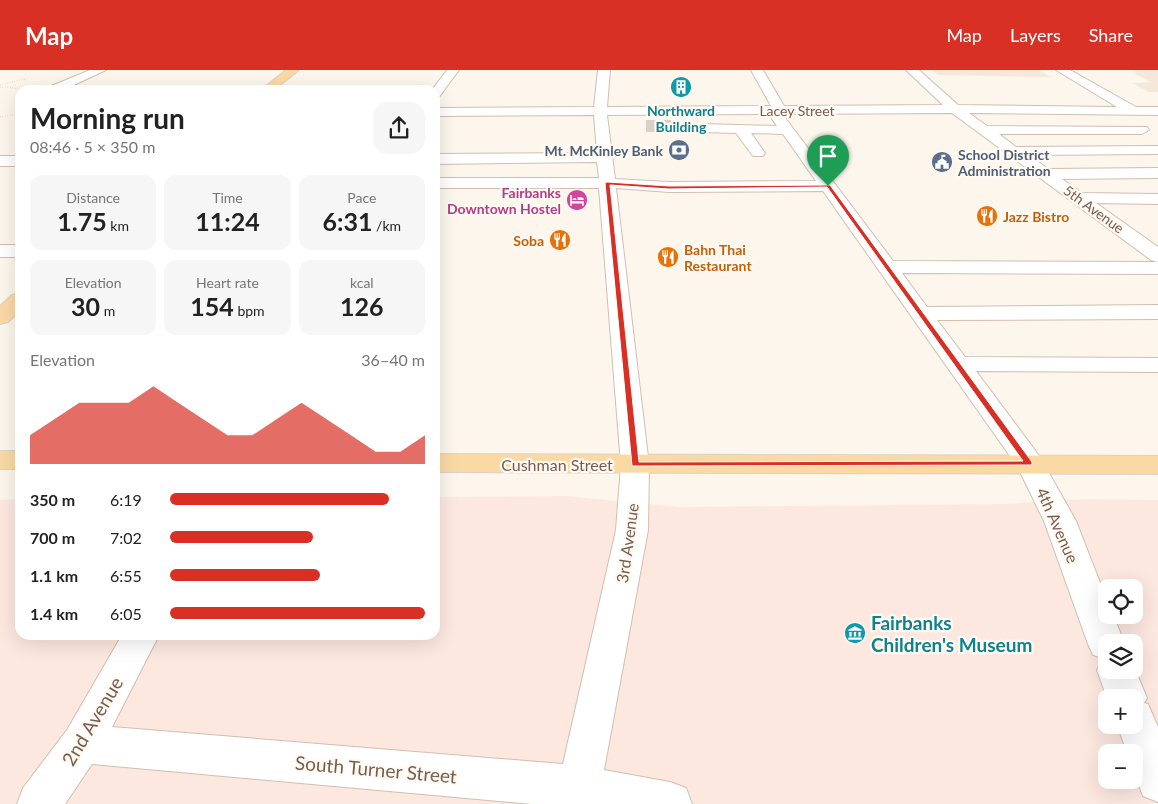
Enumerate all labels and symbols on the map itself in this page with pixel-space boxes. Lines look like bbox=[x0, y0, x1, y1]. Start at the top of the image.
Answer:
building icon: Northward Building bbox=[669, 75, 693, 99]
place label: Northward Building bbox=[647, 102, 715, 135]
street label: Lacey Street bbox=[759, 102, 835, 119]
pin bbox=[807, 135, 849, 186]
bank icon: Mt. McKinley Bank bbox=[667, 138, 691, 162]
place label: Mt. McKinley Bank bbox=[544, 142, 664, 159]
place label: School District Administration bbox=[957, 146, 1051, 179]
public building icon: School District Administration bbox=[930, 150, 954, 174]
street label: 5th Avenue bbox=[1061, 181, 1127, 237]
place label: Fairbanks Downtown Hostel bbox=[447, 184, 561, 217]
hotel icon: Fairbanks Downtown Hostel bbox=[565, 188, 589, 212]
restaurant icon: Jazz Bistro bbox=[975, 204, 999, 228]
place label: Jazz Bistro bbox=[1003, 208, 1069, 225]
restaurant icon: Soba bbox=[548, 228, 572, 252]
place label: Soba bbox=[513, 232, 544, 249]
place label: Bahn Thai Restaurant bbox=[684, 241, 752, 274]
restaurant icon: Bahn Thai Restaurant bbox=[656, 245, 680, 269]
street label: Cushman Street bbox=[501, 455, 613, 474]
street label: 4th Avenue bbox=[1033, 484, 1083, 566]
street label: 3rd Avenue bbox=[612, 502, 642, 584]
place label: Fairbanks Children's Museum bbox=[871, 611, 1032, 656]
museum icon: Fairbanks Children's Museum bbox=[843, 621, 867, 645]
street label: 2nd Avenue bbox=[57, 672, 127, 770]
street label: South Turner Street bbox=[294, 750, 458, 788]

